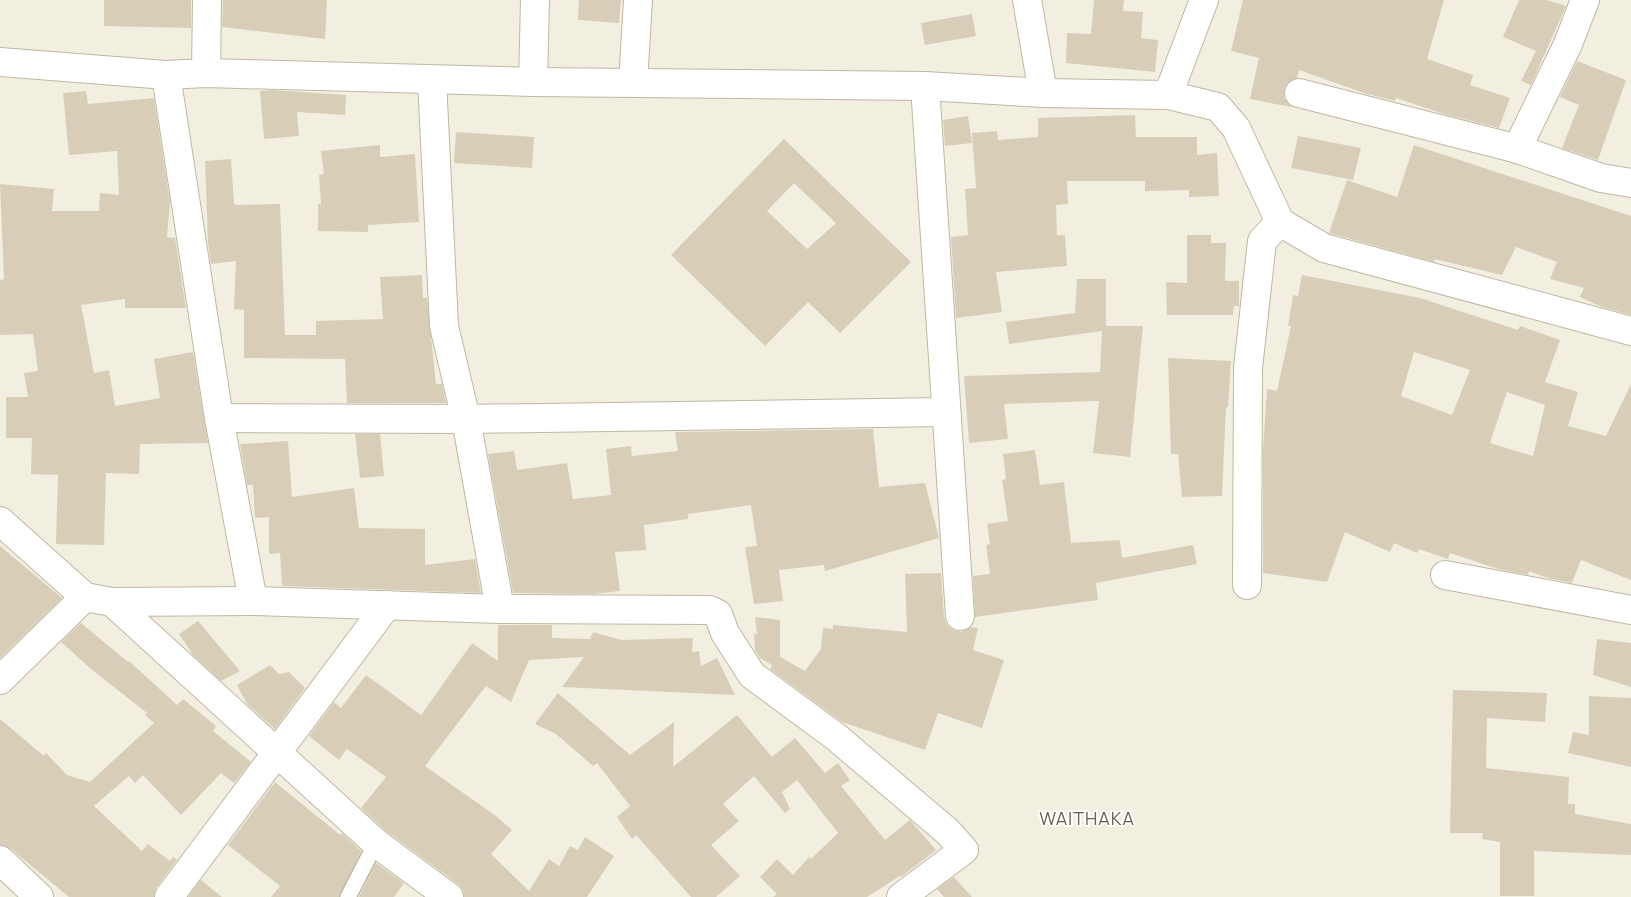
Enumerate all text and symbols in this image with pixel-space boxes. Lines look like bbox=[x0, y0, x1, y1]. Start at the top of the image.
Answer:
district label: WAITHAKA bbox=[1039, 806, 1135, 830]

